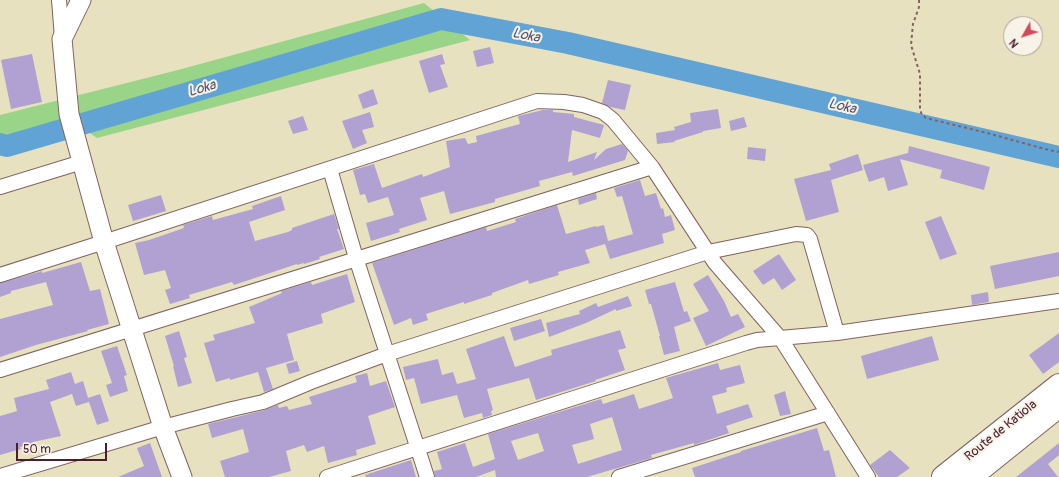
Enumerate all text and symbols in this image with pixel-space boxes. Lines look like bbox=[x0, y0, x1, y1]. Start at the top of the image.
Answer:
north arrow bbox=[1003, 16, 1043, 56]
water label: Loka bbox=[511, 25, 541, 47]
text: N bbox=[1007, 36, 1021, 50]
water label: Loka bbox=[186, 77, 218, 101]
water label: Loka bbox=[827, 96, 857, 118]
street label: Route de Katiola bbox=[962, 397, 1040, 465]
scale bar bbox=[18, 435, 109, 461]
text: 50 m bbox=[23, 442, 51, 457]

